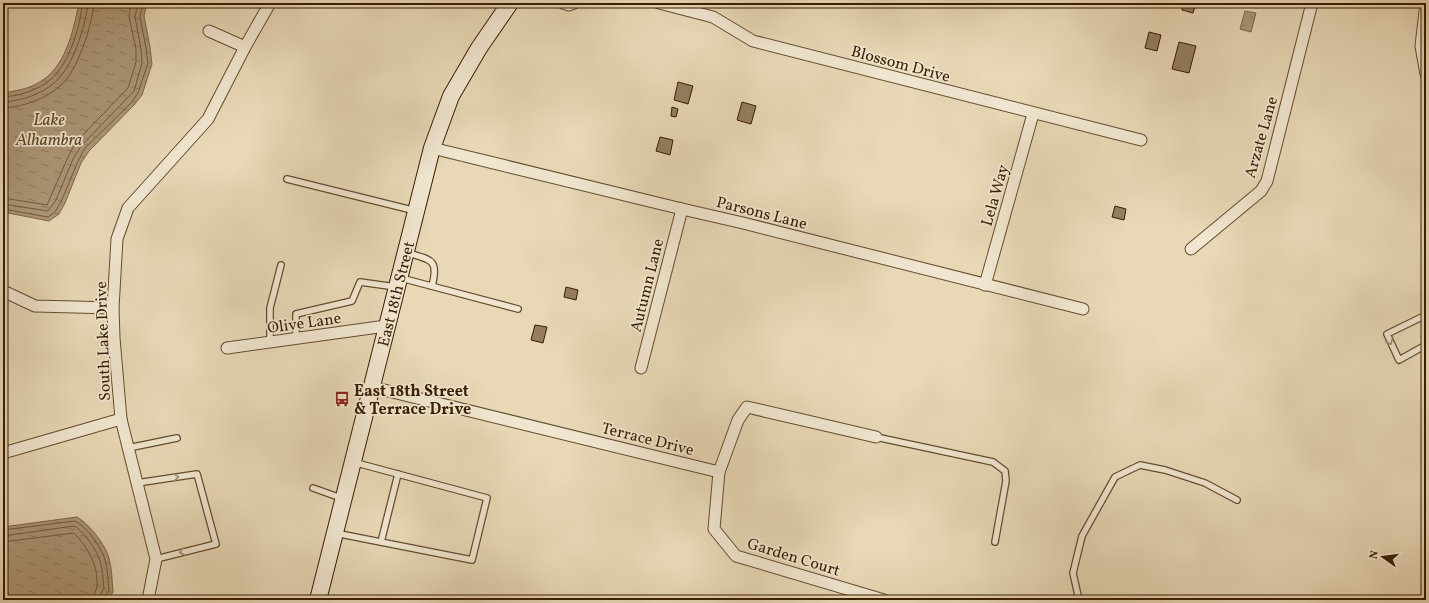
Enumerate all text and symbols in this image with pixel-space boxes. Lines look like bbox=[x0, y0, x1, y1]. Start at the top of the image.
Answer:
street label: Blossom Drive bbox=[848, 41, 953, 89]
street label: Arzate Lane bbox=[1240, 94, 1284, 181]
water label: Lake Alhambra bbox=[15, 109, 82, 152]
street label: Lela Way bbox=[977, 162, 1015, 229]
street label: Parsons Lane bbox=[714, 192, 809, 236]
street label: Autumn Lane bbox=[626, 236, 670, 335]
street label: East 18th Street bbox=[373, 239, 421, 349]
street label: South Lake Drive bbox=[91, 281, 117, 401]
street label: Olive Lane bbox=[266, 308, 343, 340]
one-way arrow bbox=[1385, 338, 1393, 346]
place label: East 18th Street & Terrace Drive bbox=[354, 381, 471, 421]
bus stop icon: East 18th Street & Terrace Drive bbox=[333, 390, 351, 408]
street label: Terrace Drive bbox=[599, 418, 696, 462]
one-way arrow bbox=[172, 473, 179, 482]
street label: Garden Court bbox=[744, 533, 843, 583]
north arrow bbox=[1363, 537, 1403, 577]
one-way arrow bbox=[178, 548, 185, 556]
text: N bbox=[1367, 549, 1383, 561]

